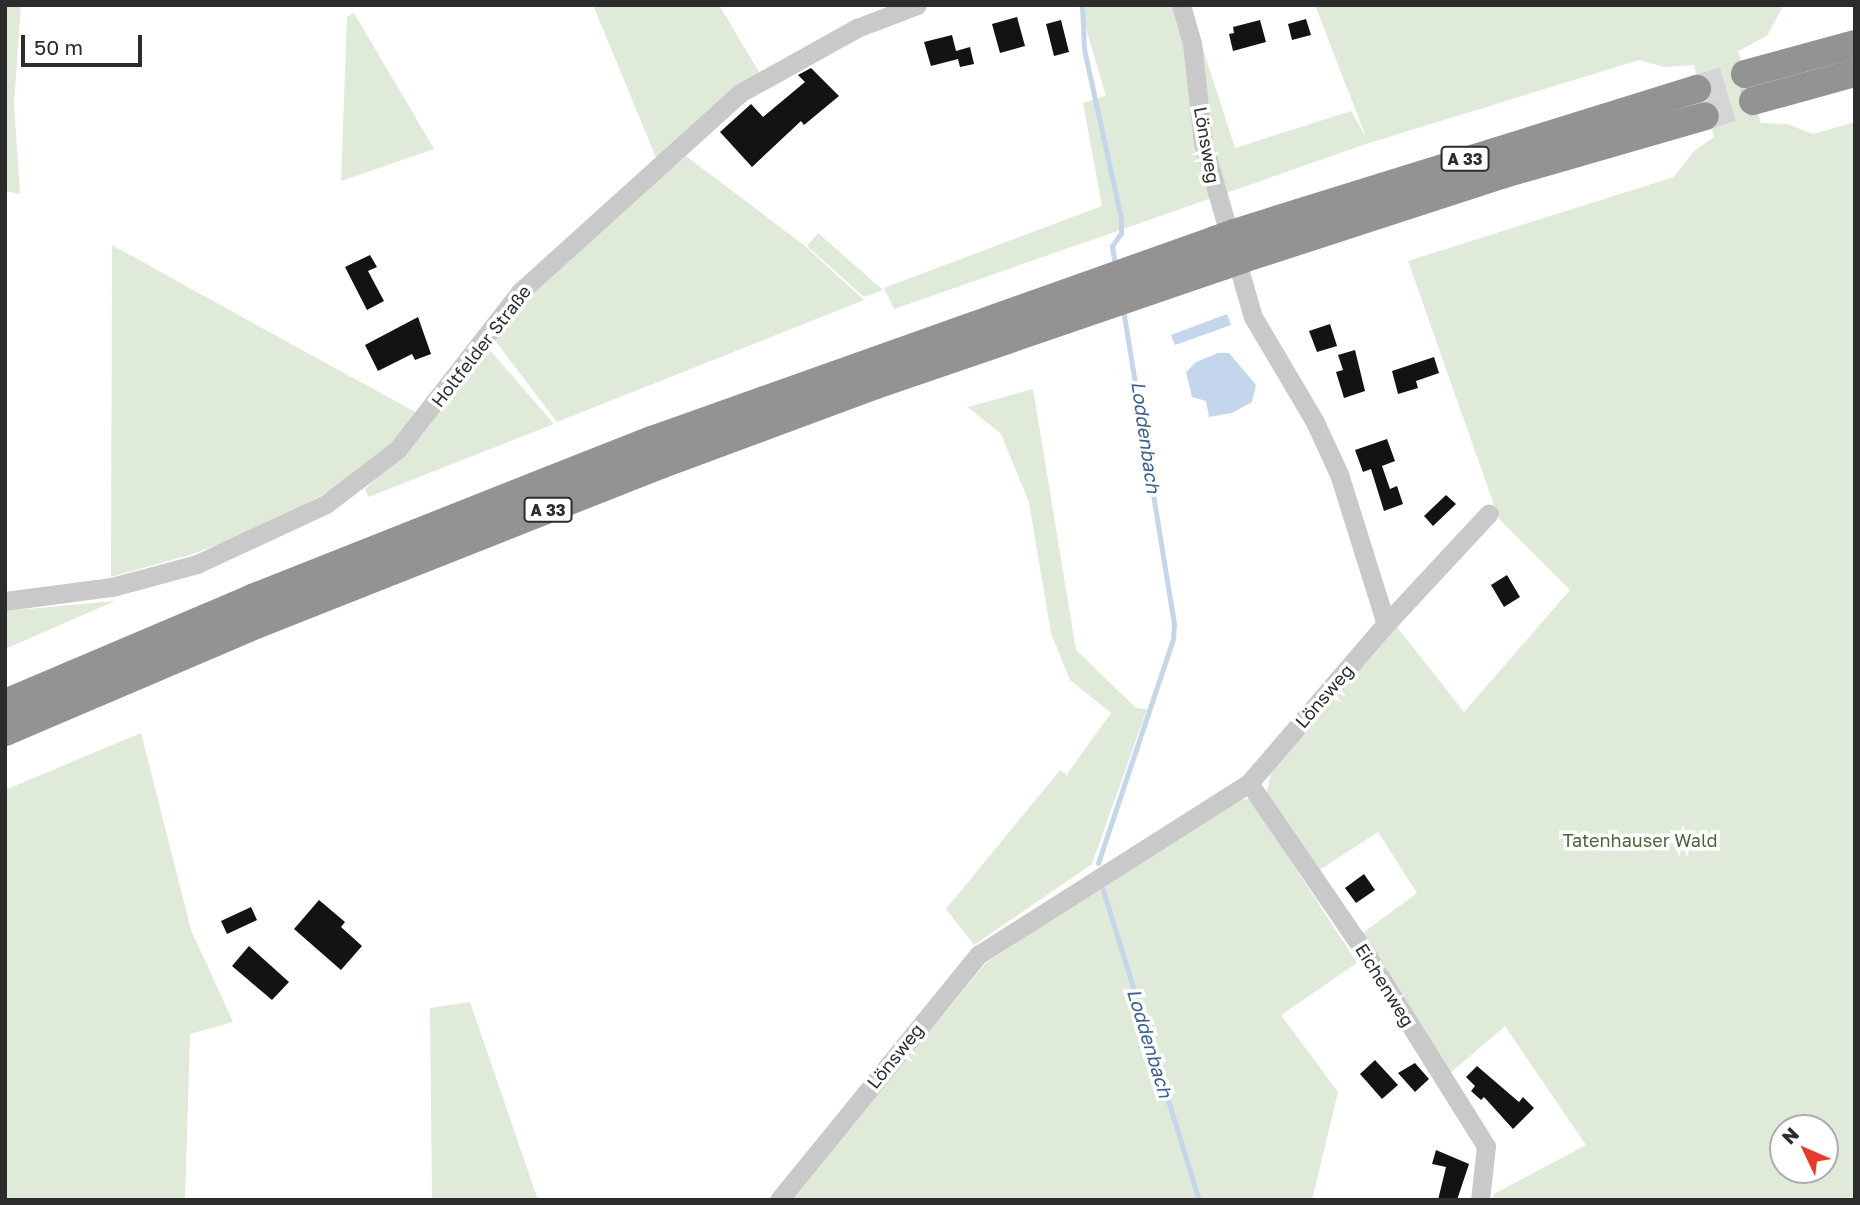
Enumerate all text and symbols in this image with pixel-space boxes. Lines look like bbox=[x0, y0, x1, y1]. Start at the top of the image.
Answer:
scale bar bbox=[24, 21, 145, 65]
text: 50 m bbox=[34, 34, 83, 60]
street label: Lönsweg bbox=[1190, 105, 1224, 185]
road number: A 33 bbox=[1440, 146, 1490, 172]
street label: Holtfelder Straße bbox=[427, 281, 535, 411]
water label: Loddenbach bbox=[1127, 380, 1165, 494]
road number: A 33 bbox=[524, 498, 572, 523]
street label: Lönsweg bbox=[1290, 660, 1358, 732]
park label: Tatenhauser Wald bbox=[1562, 829, 1718, 851]
street label: Eichenweg bbox=[1351, 939, 1419, 1031]
water label: Loddenbach bbox=[1123, 986, 1177, 1100]
street label: Lönsweg bbox=[862, 1019, 928, 1093]
north arrow bbox=[1769, 1114, 1839, 1184]
text: N bbox=[1777, 1122, 1803, 1149]

